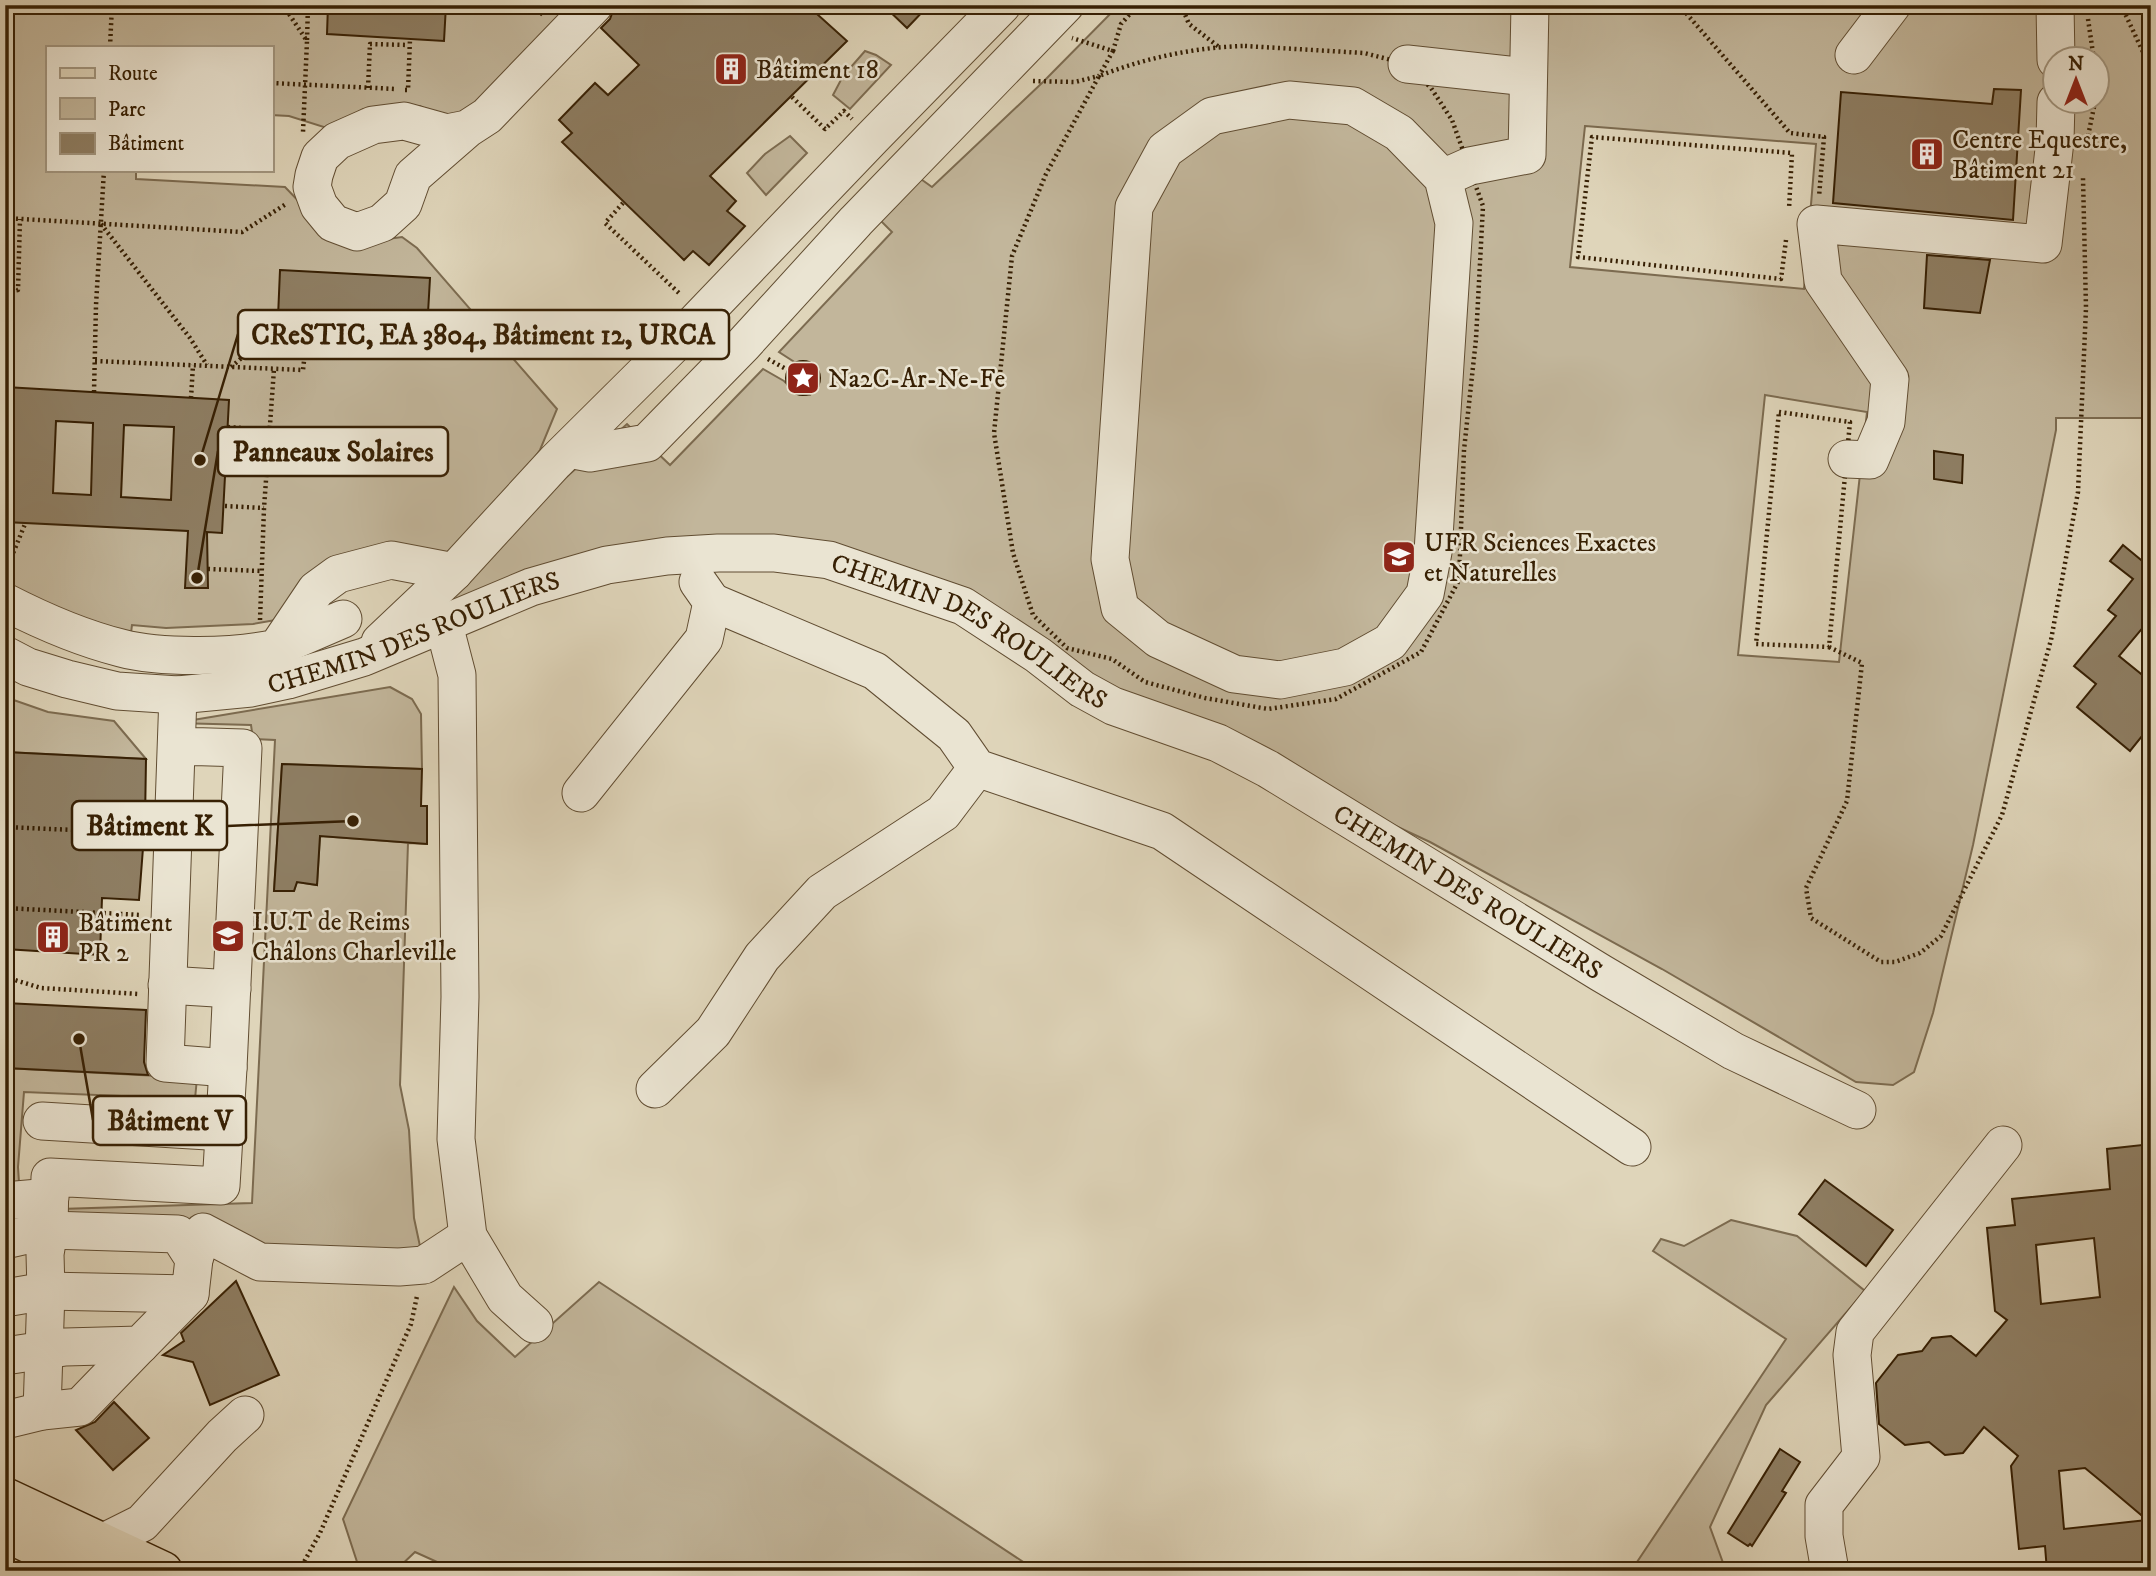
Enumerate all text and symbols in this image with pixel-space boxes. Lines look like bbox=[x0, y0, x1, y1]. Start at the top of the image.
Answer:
legend bbox=[46, 46, 273, 172]
north arrow bbox=[2040, 46, 2110, 116]
building icon: Bâtiment 18 bbox=[712, 50, 750, 88]
text: N bbox=[2068, 53, 2084, 76]
place label: Bâtiment 18 bbox=[756, 54, 879, 87]
text: Route bbox=[108, 61, 158, 87]
text: Parc bbox=[108, 97, 146, 123]
place label: Centre Equestre, Bâtiment 21 bbox=[1952, 124, 2127, 187]
text: Bâtiment bbox=[108, 131, 185, 157]
building icon: Centre Equestre, Bâtiment 21 bbox=[1908, 135, 1946, 173]
callout: CReSTIC, EA 3804, Bâtiment 12, URCA bbox=[238, 310, 729, 359]
text: CReSTIC, EA 3804, Bâtiment 12, URCA bbox=[251, 318, 716, 353]
place icon: Na2C-Ar-Ne-Fe bbox=[784, 359, 822, 397]
place label: Na2C-Ar-Ne-Fe bbox=[828, 363, 1005, 396]
callout: Panneaux Solaires bbox=[218, 427, 448, 476]
text: Panneaux Solaires bbox=[232, 435, 434, 470]
place label: UFR Sciences Exactes et Naturelles bbox=[1424, 527, 1656, 590]
school or university icon: UFR Sciences Exactes et Naturelles bbox=[1380, 538, 1418, 576]
street label: CHEMIN DES ROULIERS bbox=[827, 547, 1113, 718]
street label: CHEMIN DES ROULIERS bbox=[265, 565, 564, 702]
street label: CHEMIN DES ROULIERS bbox=[1327, 798, 1608, 988]
callout: Bâtiment K bbox=[72, 801, 227, 850]
text: Bâtiment K bbox=[86, 809, 215, 844]
place label: I.U.T de Reims Châlons Charleville bbox=[252, 906, 457, 969]
place label: Bâtiment PR 2 bbox=[78, 907, 173, 970]
school or university icon: I.U.T de Reims Châlons Charleville bbox=[209, 917, 247, 955]
building icon: Bâtiment PR 2 bbox=[34, 918, 72, 956]
callout: Bâtiment V bbox=[93, 1096, 246, 1145]
text: Bâtiment V bbox=[107, 1104, 234, 1139]

